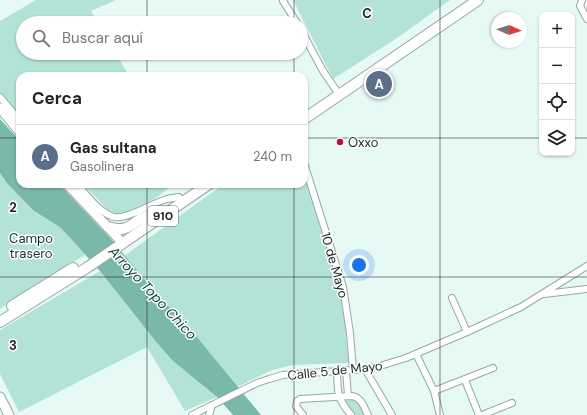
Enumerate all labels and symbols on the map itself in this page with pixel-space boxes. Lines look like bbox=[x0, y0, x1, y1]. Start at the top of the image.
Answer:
text: C bbox=[362, 5, 372, 22]
north arrow bbox=[491, 12, 527, 48]
pin: A bbox=[366, 69, 392, 99]
place label: Oxxo bbox=[348, 134, 379, 151]
marker: Oxxo bbox=[335, 137, 345, 147]
text: 2 bbox=[9, 199, 17, 216]
road number: 910 bbox=[148, 206, 178, 226]
park label: Campo trasero bbox=[9, 230, 53, 262]
street label: 10 de Mayo bbox=[317, 230, 352, 300]
water label: Arroyo Topo Chico bbox=[104, 242, 201, 343]
your location bbox=[349, 255, 369, 275]
text: 3 bbox=[9, 337, 17, 354]
street label: Calle 5 de Mayo bbox=[287, 357, 384, 384]

